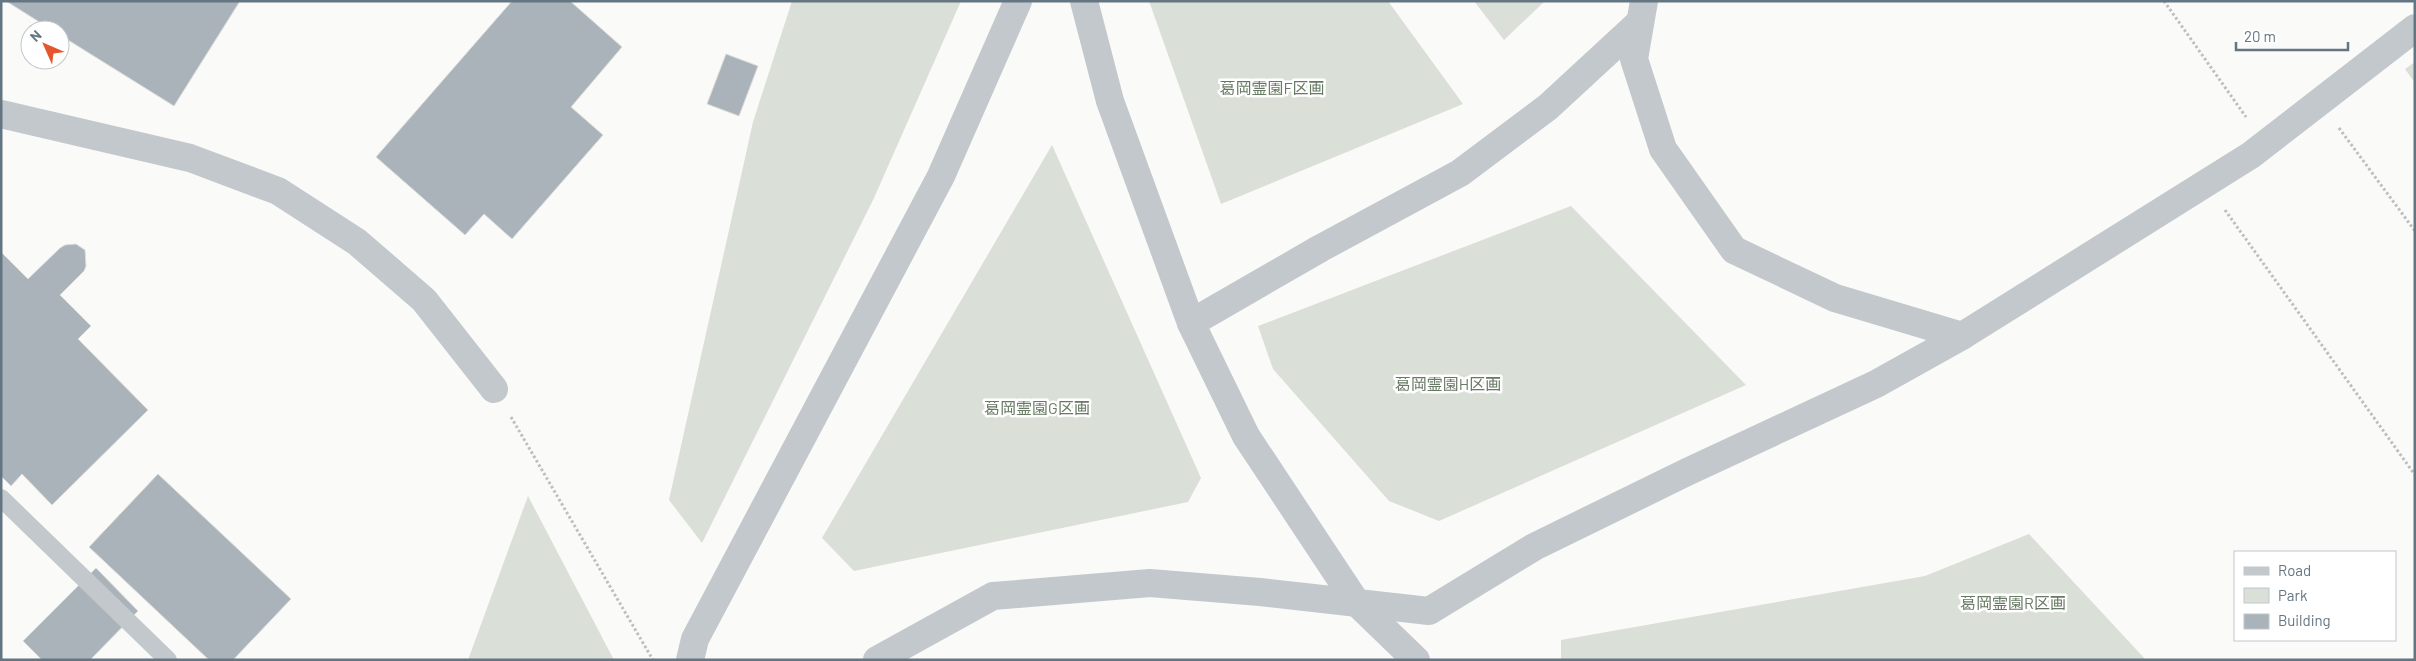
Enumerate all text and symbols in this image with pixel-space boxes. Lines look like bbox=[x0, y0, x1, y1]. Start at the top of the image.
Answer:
north arrow bbox=[20, 20, 70, 70]
scale bar bbox=[2236, 20, 2348, 52]
text: N bbox=[26, 26, 45, 45]
text: 20 m bbox=[2244, 27, 2276, 45]
park label: 葛岡霊園F区画 bbox=[1219, 78, 1325, 97]
park label: 葛岡霊園H区画 bbox=[1395, 374, 1501, 393]
park label: 葛岡霊園G区画 bbox=[984, 398, 1090, 417]
legend bbox=[2234, 551, 2396, 641]
text: Road bbox=[2278, 561, 2311, 579]
text: Park bbox=[2278, 586, 2308, 604]
park label: 葛岡霊園R区画 bbox=[1960, 593, 2066, 612]
text: Building bbox=[2278, 611, 2331, 629]

